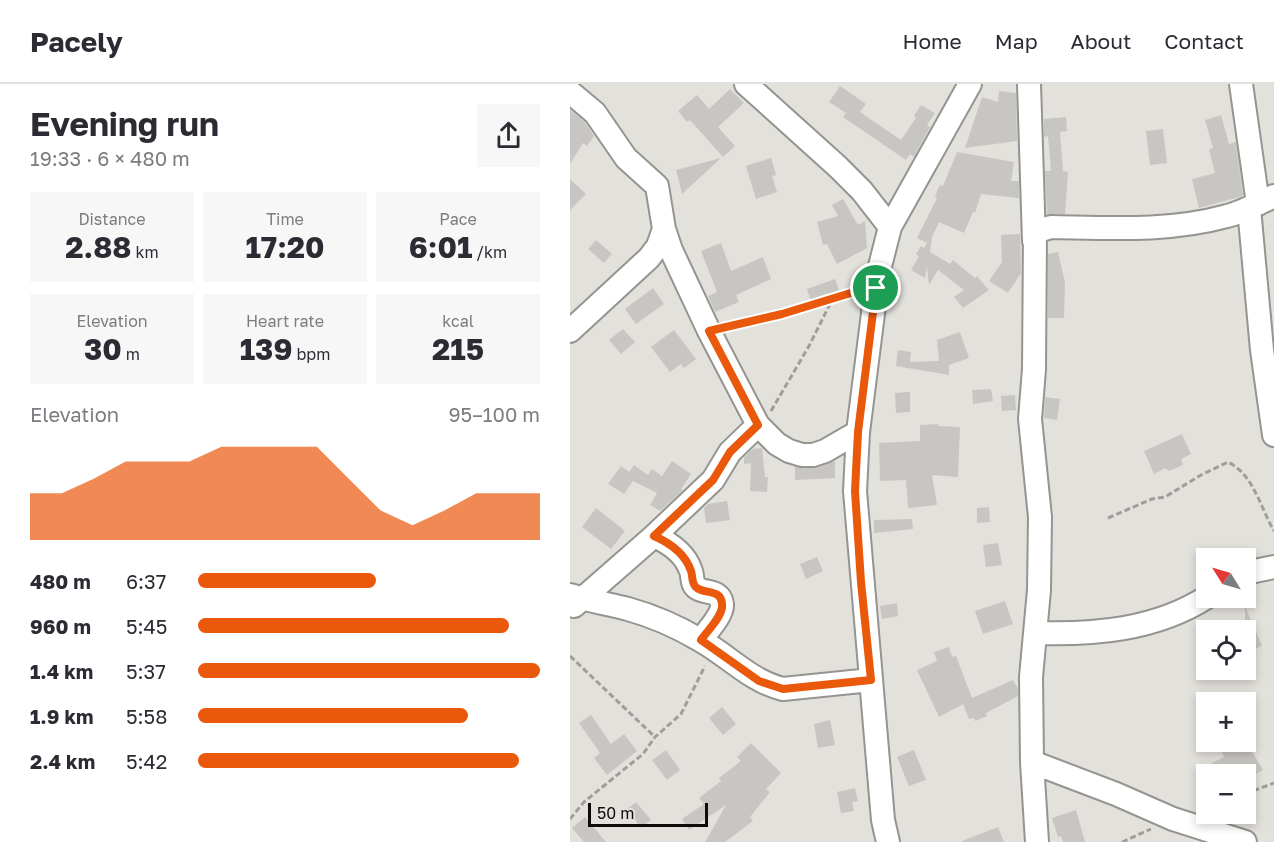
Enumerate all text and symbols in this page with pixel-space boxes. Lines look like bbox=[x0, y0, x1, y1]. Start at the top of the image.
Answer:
text: Pacely bbox=[30, 25, 123, 58]
text: Home bbox=[902, 28, 962, 54]
text: Map bbox=[995, 28, 1038, 54]
text: About bbox=[1071, 28, 1131, 54]
text: Contact bbox=[1164, 28, 1244, 54]
text: Evening run bbox=[30, 104, 219, 143]
button: share bbox=[477, 104, 540, 167]
text: 19:33 · 6 × 480 m bbox=[30, 146, 190, 170]
text: Distance bbox=[78, 209, 146, 229]
text: Time bbox=[266, 209, 304, 229]
text: Pace bbox=[439, 209, 477, 229]
text: 2.88 bbox=[65, 229, 132, 265]
text: 17:20 bbox=[245, 229, 325, 265]
text: 6:01 bbox=[409, 229, 472, 265]
text: km bbox=[132, 242, 159, 262]
text: /km bbox=[472, 242, 507, 262]
pin bbox=[850, 262, 901, 313]
icon: arrive bbox=[859, 271, 892, 304]
text: Elevation bbox=[76, 311, 148, 331]
text: Heart rate bbox=[246, 311, 324, 331]
text: kcal bbox=[442, 311, 474, 331]
text: 30 bbox=[84, 331, 122, 367]
text: 139 bbox=[240, 331, 292, 367]
text: 215 bbox=[432, 331, 484, 367]
text: m bbox=[122, 344, 140, 364]
text: bpm bbox=[292, 344, 330, 364]
text: Elevation bbox=[30, 402, 119, 426]
text: 95–100 m bbox=[449, 402, 540, 426]
north arrow bbox=[1196, 548, 1256, 608]
map controls bbox=[1196, 548, 1256, 824]
text: 480 m bbox=[30, 569, 91, 593]
text: 6:37 bbox=[126, 569, 166, 593]
text: 960 m bbox=[30, 614, 91, 638]
text: 5:45 bbox=[126, 614, 167, 638]
button: locate bbox=[1196, 620, 1256, 680]
text: 1.4 km bbox=[30, 659, 93, 683]
text: 5:37 bbox=[126, 659, 166, 683]
button: + bbox=[1196, 692, 1256, 752]
text: 1.9 km bbox=[30, 704, 94, 728]
text: 5:58 bbox=[126, 704, 167, 728]
text: 2.4 km bbox=[30, 749, 95, 773]
text: 5:42 bbox=[126, 749, 167, 773]
button: − bbox=[1196, 764, 1256, 824]
scale bar bbox=[588, 800, 708, 828]
text: 50 m bbox=[597, 803, 634, 823]

